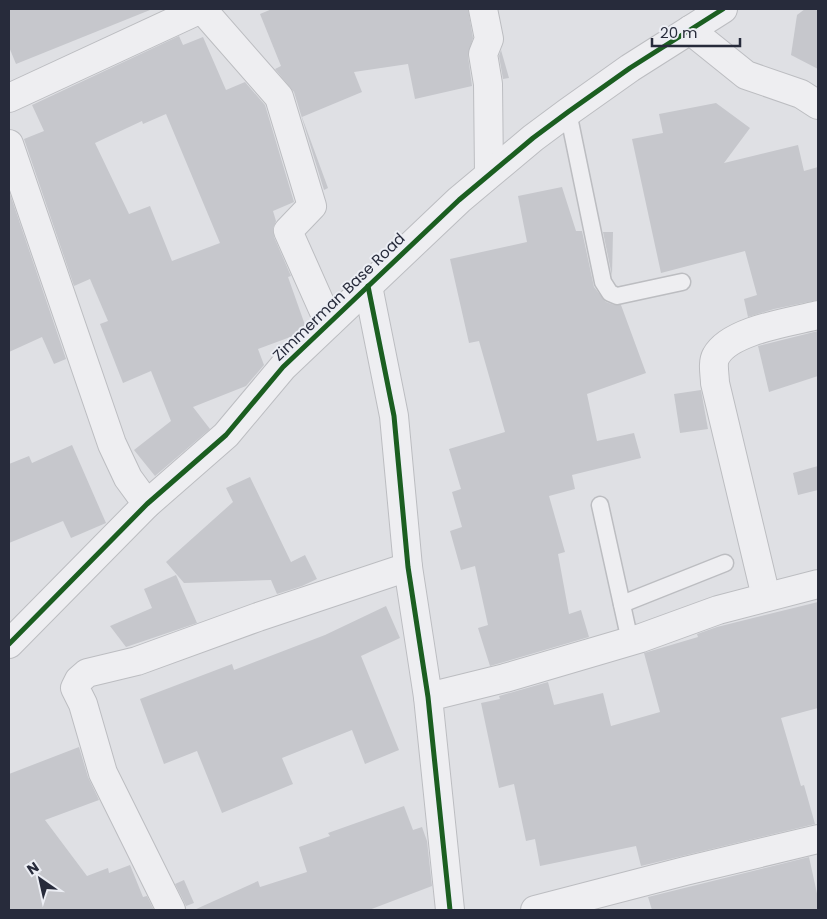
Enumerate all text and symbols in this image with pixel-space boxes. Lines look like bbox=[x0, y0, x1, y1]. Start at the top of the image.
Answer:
scale bar bbox=[652, 15, 740, 47]
text: 20 m bbox=[660, 22, 698, 43]
street label: Zimmerman Base Road bbox=[268, 228, 409, 365]
north arrow bbox=[15, 854, 65, 904]
text: N bbox=[23, 857, 43, 879]

